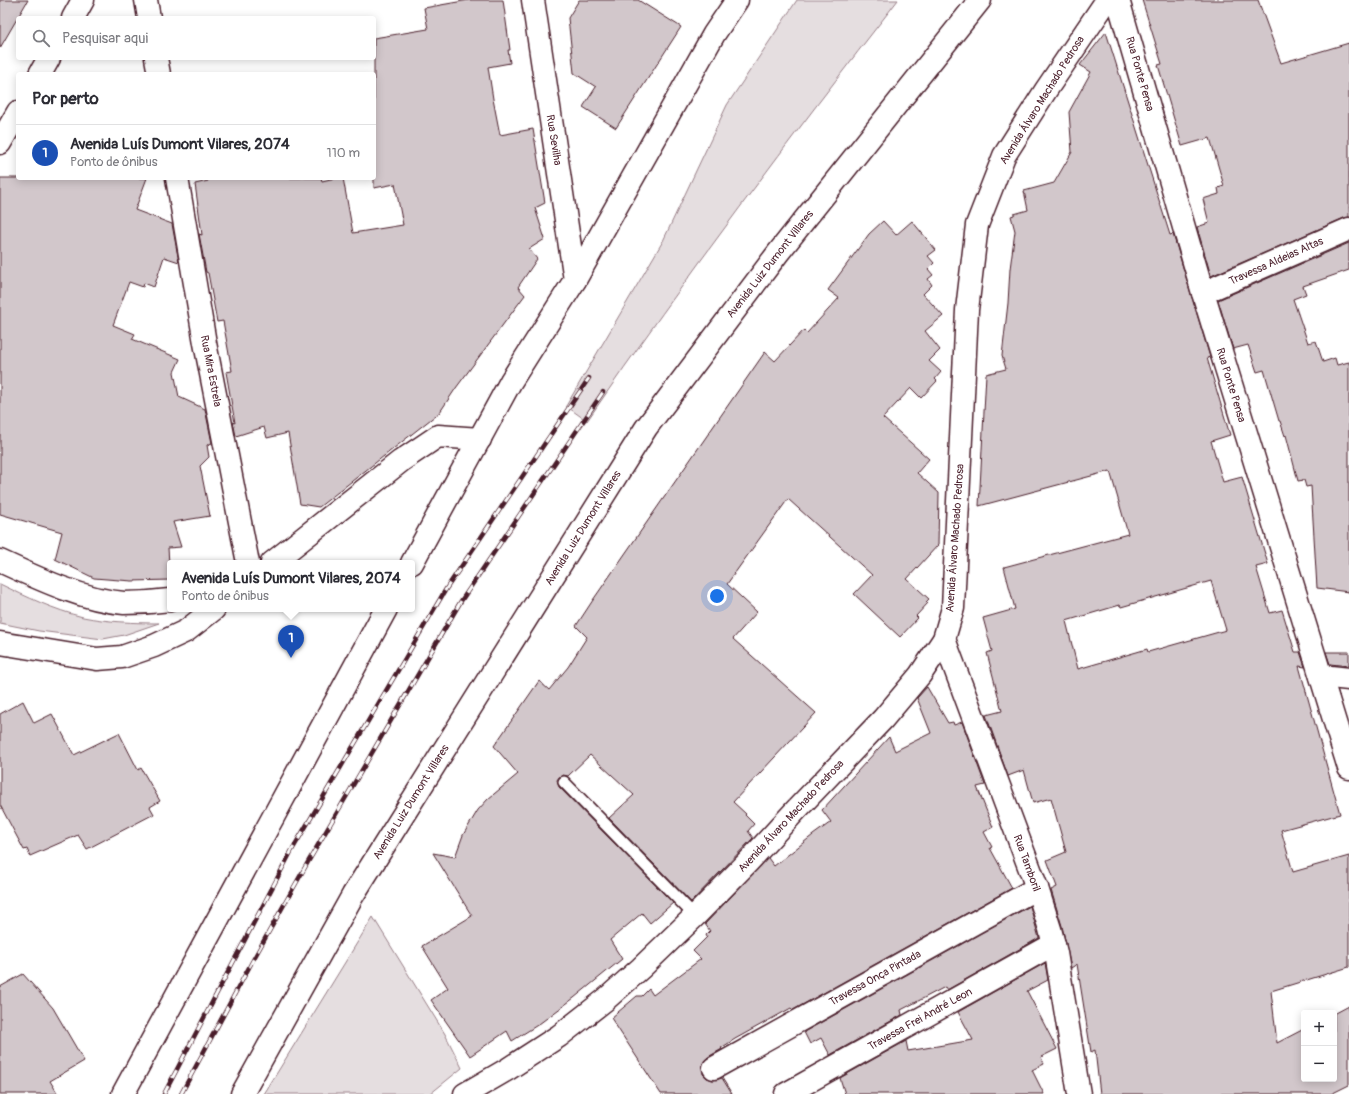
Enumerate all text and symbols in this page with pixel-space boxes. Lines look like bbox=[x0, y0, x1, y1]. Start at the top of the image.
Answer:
search box bbox=[16, 16, 376, 60]
icon: search bbox=[30, 27, 52, 49]
text: Pesquisar aqui bbox=[62, 29, 148, 48]
street label: Avenida Álvaro Machado Pedrosa bbox=[997, 34, 1087, 166]
street label: Rua Ponte Pensa bbox=[1123, 35, 1157, 113]
text: Por perto bbox=[32, 88, 99, 109]
street label: Rua Sevilha bbox=[544, 114, 564, 166]
text: Avenida Luís Dumont Vilares, 2074 bbox=[70, 135, 290, 154]
text: 1 bbox=[42, 145, 48, 161]
text: 110 m bbox=[327, 145, 360, 161]
text: Ponto de ônibus bbox=[70, 154, 158, 170]
street label: Avenida Luiz Dumont Villares bbox=[724, 208, 816, 320]
street label: Travessa Aldeias Altas bbox=[1227, 234, 1325, 288]
street label: Rua Mira Estrela bbox=[198, 334, 224, 408]
street label: Rua Ponte Pensa bbox=[1214, 346, 1248, 424]
street label: Avenida Álvaro Machado Pedrosa bbox=[943, 463, 967, 613]
street label: Avenida Luiz Dumont Villares bbox=[542, 468, 624, 588]
popup bbox=[167, 560, 415, 612]
text: Avenida Luís Dumont Vilares, 2074 bbox=[181, 569, 401, 588]
your location bbox=[707, 586, 727, 606]
text: Ponto de ônibus bbox=[181, 588, 269, 604]
pin: 1 bbox=[278, 625, 304, 658]
street label: Avenida Luiz Dumont Villares bbox=[370, 742, 452, 862]
street label: Avenida Álvaro Machado Pedrosa bbox=[736, 757, 846, 875]
street label: Rua Tamboril bbox=[1011, 833, 1043, 893]
street label: Travessa Onça Pintada bbox=[827, 947, 923, 1009]
street label: Travessa Frei André Leon bbox=[866, 985, 974, 1053]
map controls bbox=[1301, 1010, 1337, 1082]
button: + bbox=[1301, 1010, 1337, 1046]
button: − bbox=[1301, 1046, 1337, 1082]

